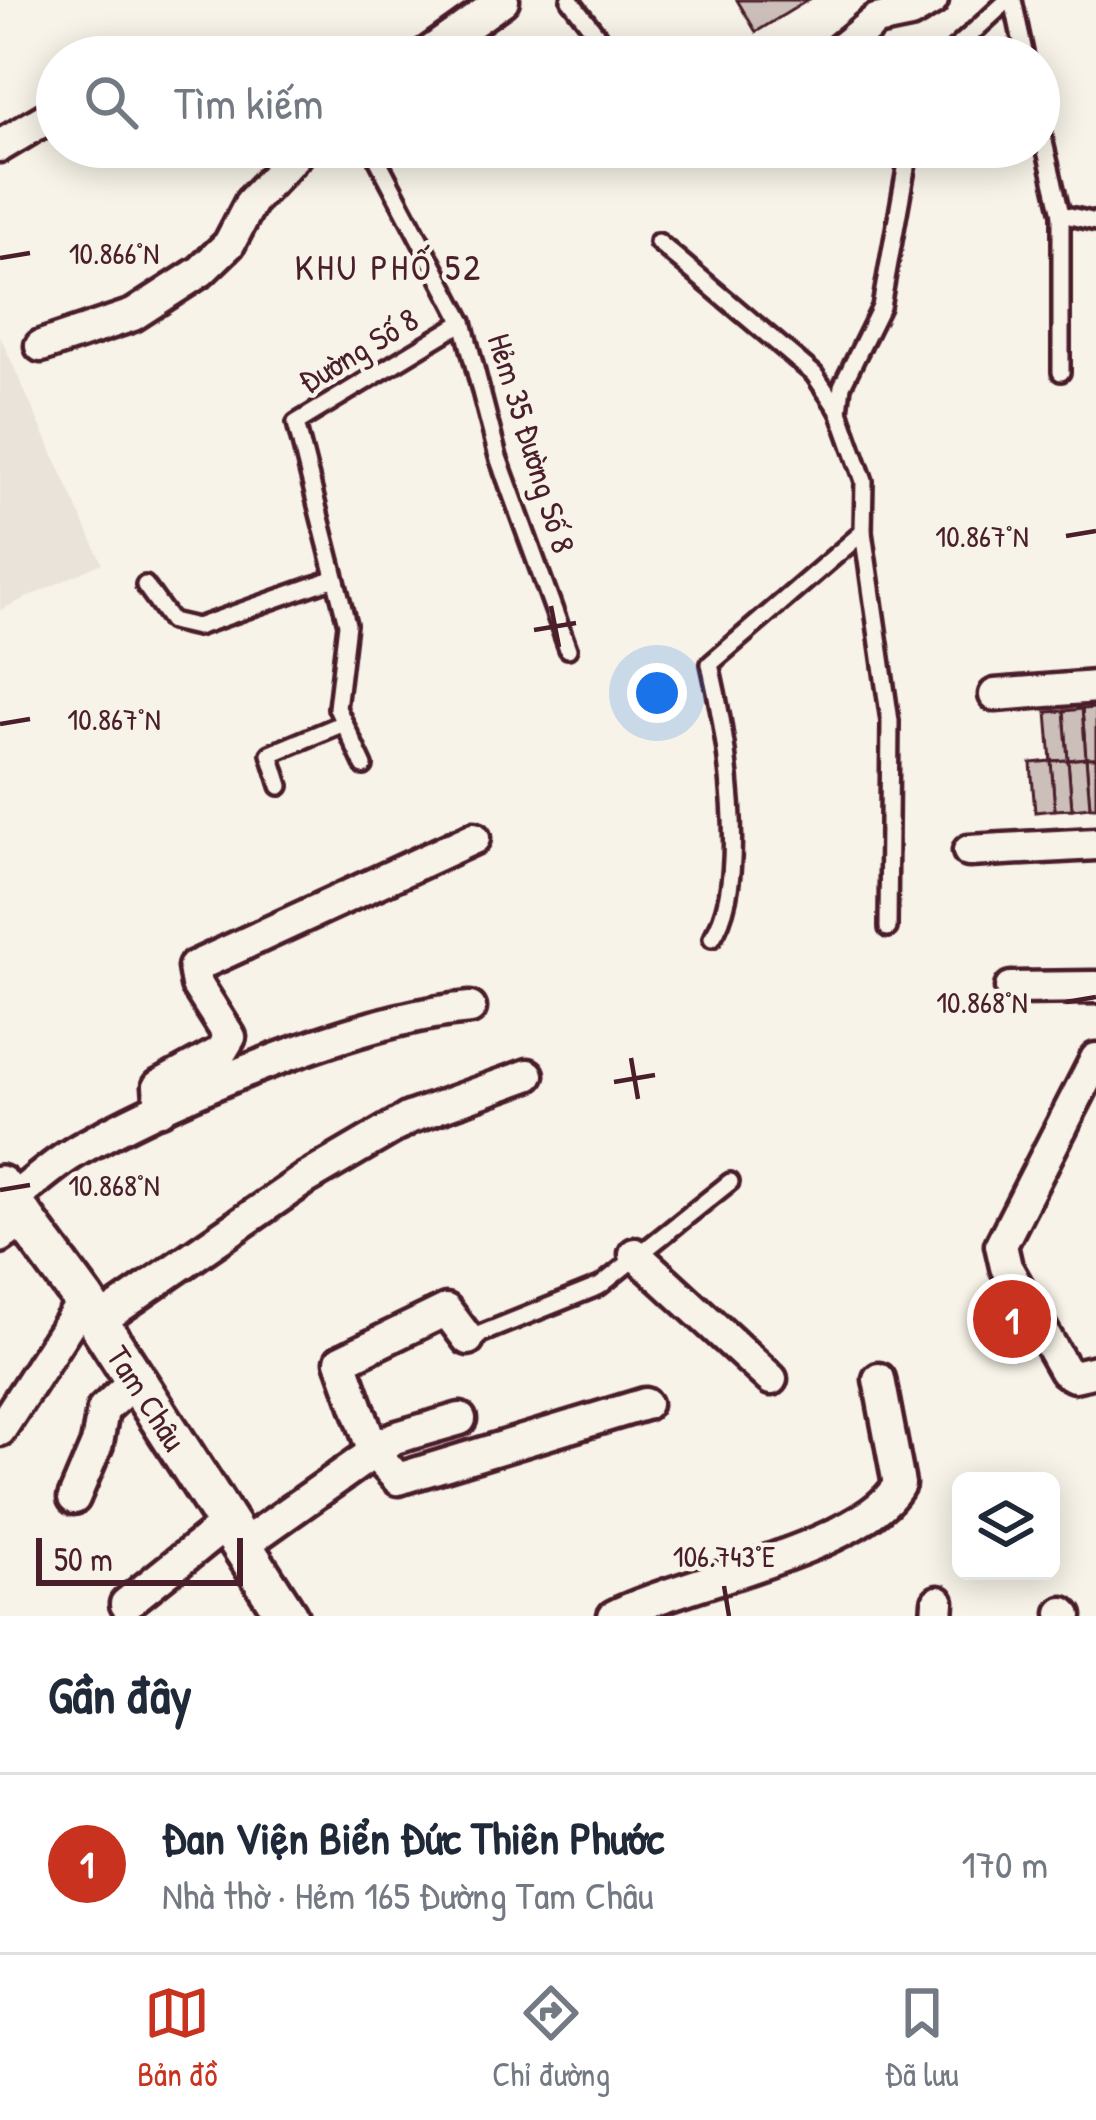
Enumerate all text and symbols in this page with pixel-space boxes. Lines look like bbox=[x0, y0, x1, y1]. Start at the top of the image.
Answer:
search box bbox=[36, 36, 1060, 168]
icon: search bbox=[78, 69, 144, 135]
text: Tìm kiếm bbox=[174, 72, 323, 133]
text: 10.866°N bbox=[69, 233, 159, 273]
district label: KHU PHỐ 52 bbox=[295, 242, 483, 291]
street label: Đường Số 8 bbox=[290, 297, 426, 404]
street label: Hẻm 35 Đường Số 8 bbox=[477, 328, 586, 558]
text: 10.867°N bbox=[935, 516, 1029, 556]
your location bbox=[627, 663, 687, 723]
text: 10.867°N bbox=[67, 699, 161, 739]
text: 10.868°N bbox=[936, 982, 1028, 1022]
text: 10.868°N bbox=[68, 1165, 160, 1205]
pin: 1 bbox=[973, 1274, 1051, 1364]
street label: Tam Châu bbox=[97, 1337, 197, 1459]
map controls bbox=[952, 1472, 1060, 1580]
button: layers bbox=[952, 1472, 1060, 1580]
scale bar bbox=[36, 1532, 243, 1585]
text: 106.743°E bbox=[673, 1536, 775, 1576]
text: 50 m bbox=[54, 1537, 113, 1581]
text: Gần đây bbox=[48, 1660, 192, 1729]
text: Đan Viện Biển Đức Thiên Phước bbox=[162, 1807, 664, 1868]
text: 1 bbox=[80, 1837, 94, 1890]
text: 170 m bbox=[962, 1837, 1048, 1890]
text: Nhà thờ · Hẻm 165 Đường Tam Châu bbox=[162, 1868, 653, 1921]
tab: Bản đồ bbox=[137, 1980, 218, 2096]
tab: Chỉ đường bbox=[492, 1980, 610, 2096]
tab: Đã lưu bbox=[885, 1980, 959, 2096]

